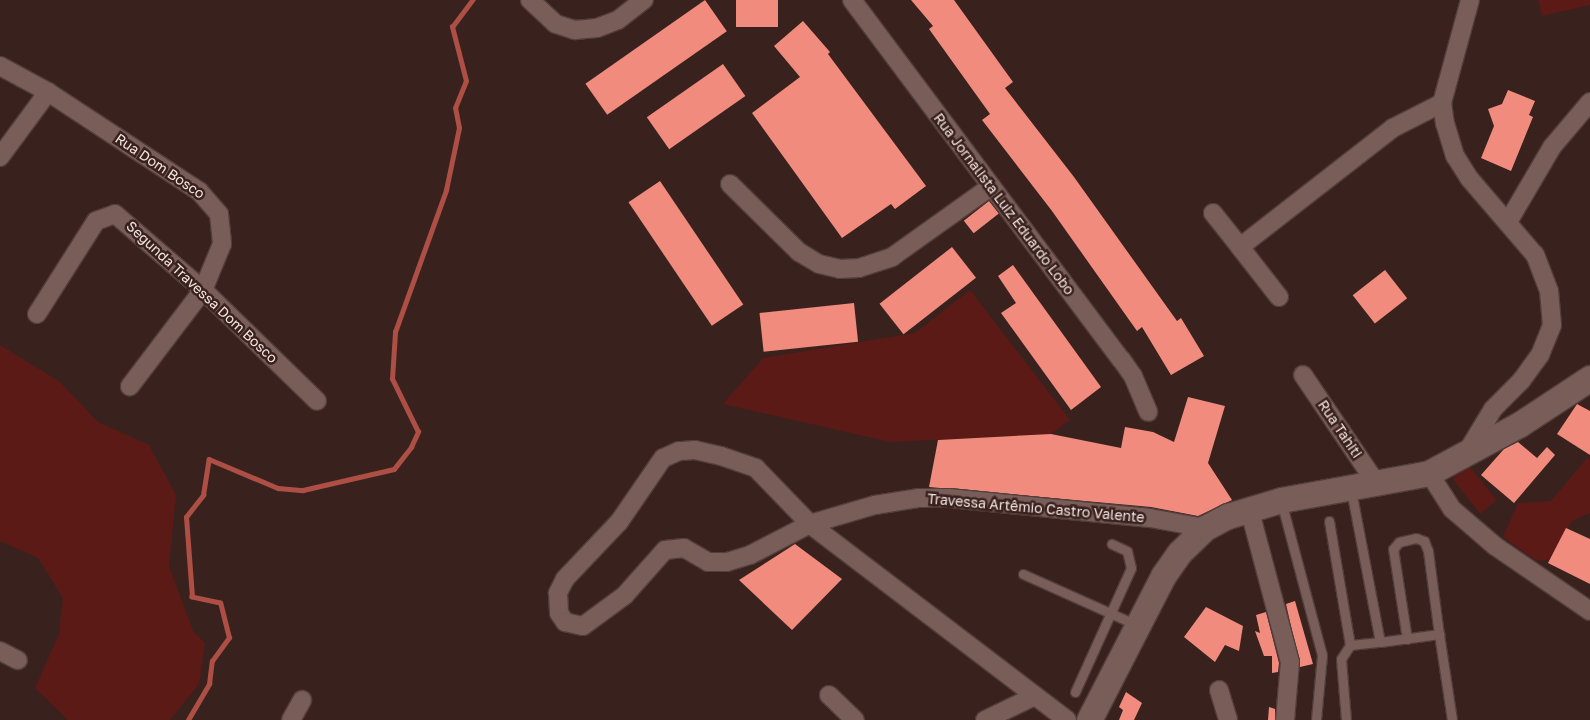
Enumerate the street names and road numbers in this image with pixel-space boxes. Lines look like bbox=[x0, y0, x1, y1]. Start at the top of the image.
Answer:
street label: Rua Jornalista Luiz Eduardo Lobo bbox=[930, 110, 1078, 298]
street label: Rua Dom Bosco bbox=[112, 130, 208, 202]
street label: Segunda Travessa Dom Bosco bbox=[123, 218, 281, 366]
street label: Rua Tahiti bbox=[1315, 397, 1365, 461]
street label: Travessa Artêmio Castro Valente bbox=[927, 490, 1145, 526]

